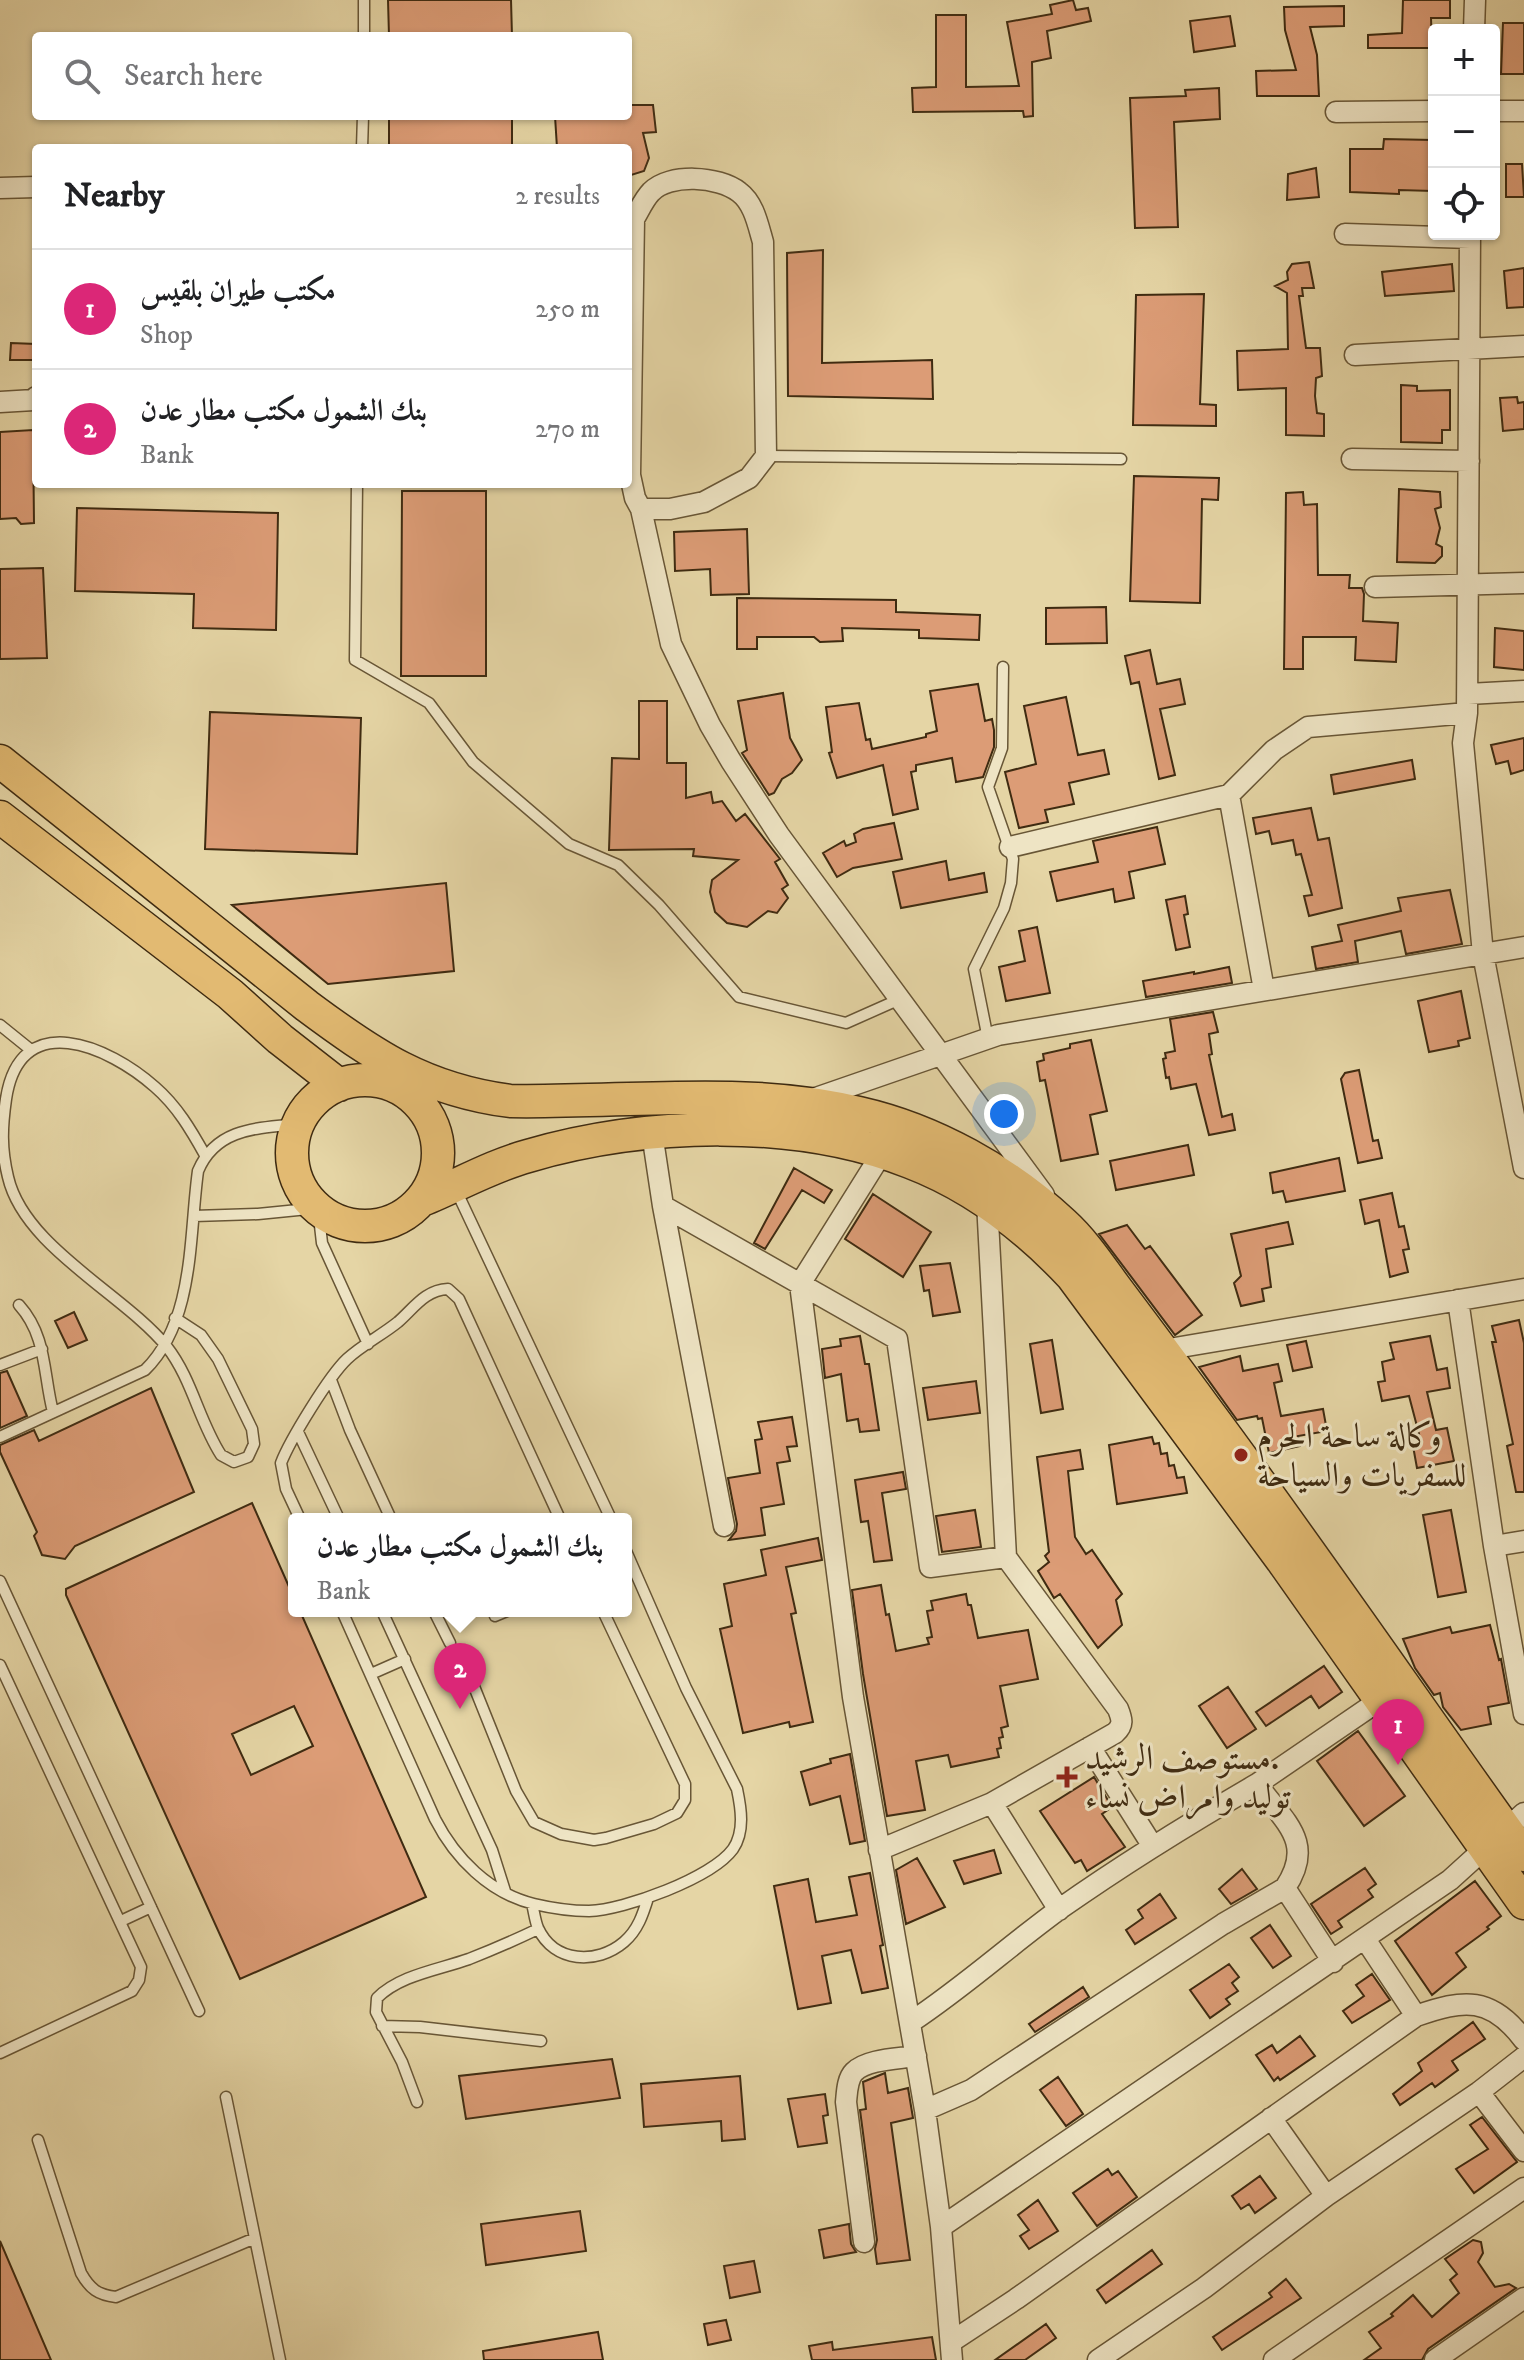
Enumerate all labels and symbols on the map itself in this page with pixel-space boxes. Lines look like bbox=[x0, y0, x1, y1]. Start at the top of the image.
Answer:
your location bbox=[984, 1094, 1024, 1134]
place label: وكالة ساحة الحرم للسفريات والسياحة bbox=[1257, 1416, 1467, 1497]
marker: وكالة ساحة الحرم للسفريات والسياحة bbox=[1232, 1446, 1250, 1464]
pin: 2 bbox=[434, 1643, 486, 1709]
pin: 1 bbox=[1372, 1699, 1424, 1765]
place label: مستوصف الرشيد. توليد وامراض نساء bbox=[1085, 1738, 1291, 1820]
marker: مستوصف الرشيد. توليد وامراض نساء bbox=[1056, 1766, 1078, 1788]

